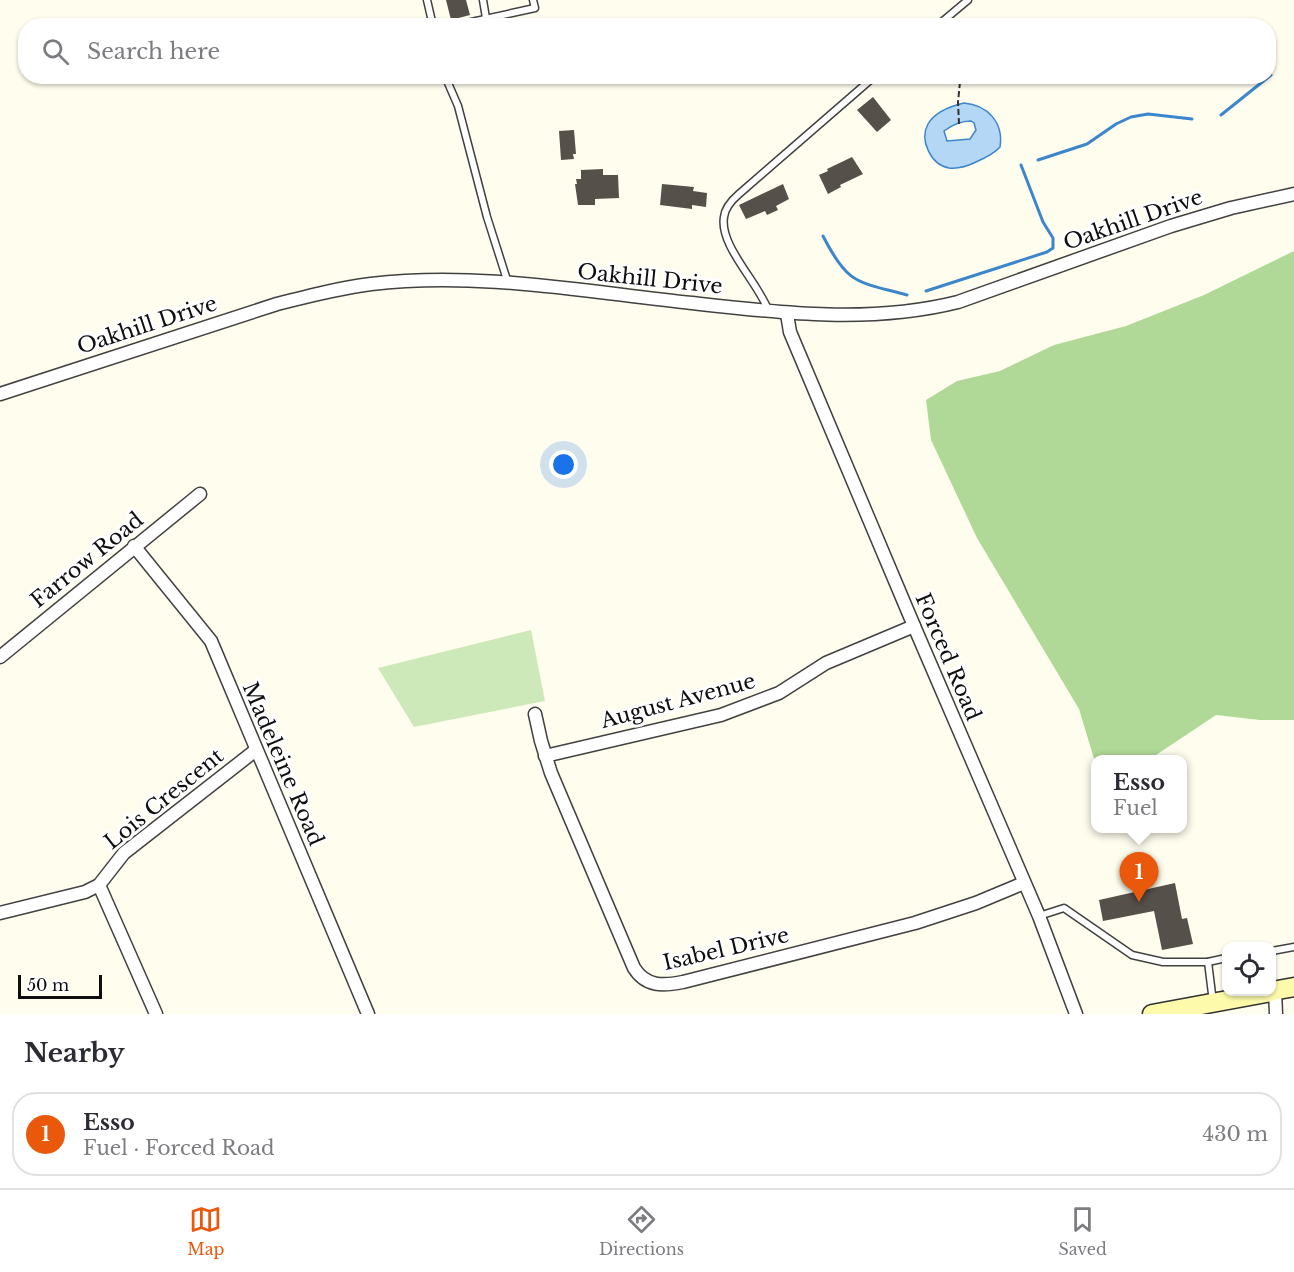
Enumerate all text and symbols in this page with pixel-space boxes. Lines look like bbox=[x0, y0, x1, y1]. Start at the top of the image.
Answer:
search box bbox=[18, 18, 1276, 84]
icon: search bbox=[39, 35, 72, 68]
text: Search here bbox=[87, 38, 220, 65]
street label: Oakhill Drive bbox=[1060, 184, 1206, 256]
street label: Oakhill Drive bbox=[576, 258, 724, 300]
street label: Oakhill Drive bbox=[74, 290, 220, 360]
your location bbox=[549, 450, 578, 479]
street label: Farrow Road bbox=[25, 507, 149, 613]
street label: Forced Road bbox=[909, 589, 987, 725]
street label: August Avenue bbox=[597, 668, 758, 734]
street label: Madeleine Road bbox=[237, 678, 329, 850]
street label: Lois Crescent bbox=[99, 743, 229, 855]
popup bbox=[1091, 755, 1187, 833]
text: Esso bbox=[1113, 769, 1165, 796]
text: Fuel bbox=[1113, 796, 1158, 820]
pin: 1 bbox=[1120, 852, 1158, 902]
street label: Isabel Drive bbox=[661, 922, 791, 976]
map controls bbox=[1222, 942, 1276, 996]
button: locate bbox=[1222, 942, 1276, 996]
scale bar bbox=[18, 972, 102, 1000]
text: 50 m bbox=[27, 975, 69, 995]
text: Nearby bbox=[24, 1037, 125, 1069]
text: Esso bbox=[83, 1109, 135, 1136]
text: 1 bbox=[41, 1122, 50, 1146]
text: 430 m bbox=[1203, 1122, 1268, 1146]
text: Fuel · Forced Road bbox=[83, 1136, 275, 1160]
tab: Map bbox=[187, 1203, 224, 1259]
tab: Directions bbox=[599, 1203, 684, 1259]
tab: Saved bbox=[1058, 1203, 1107, 1259]

